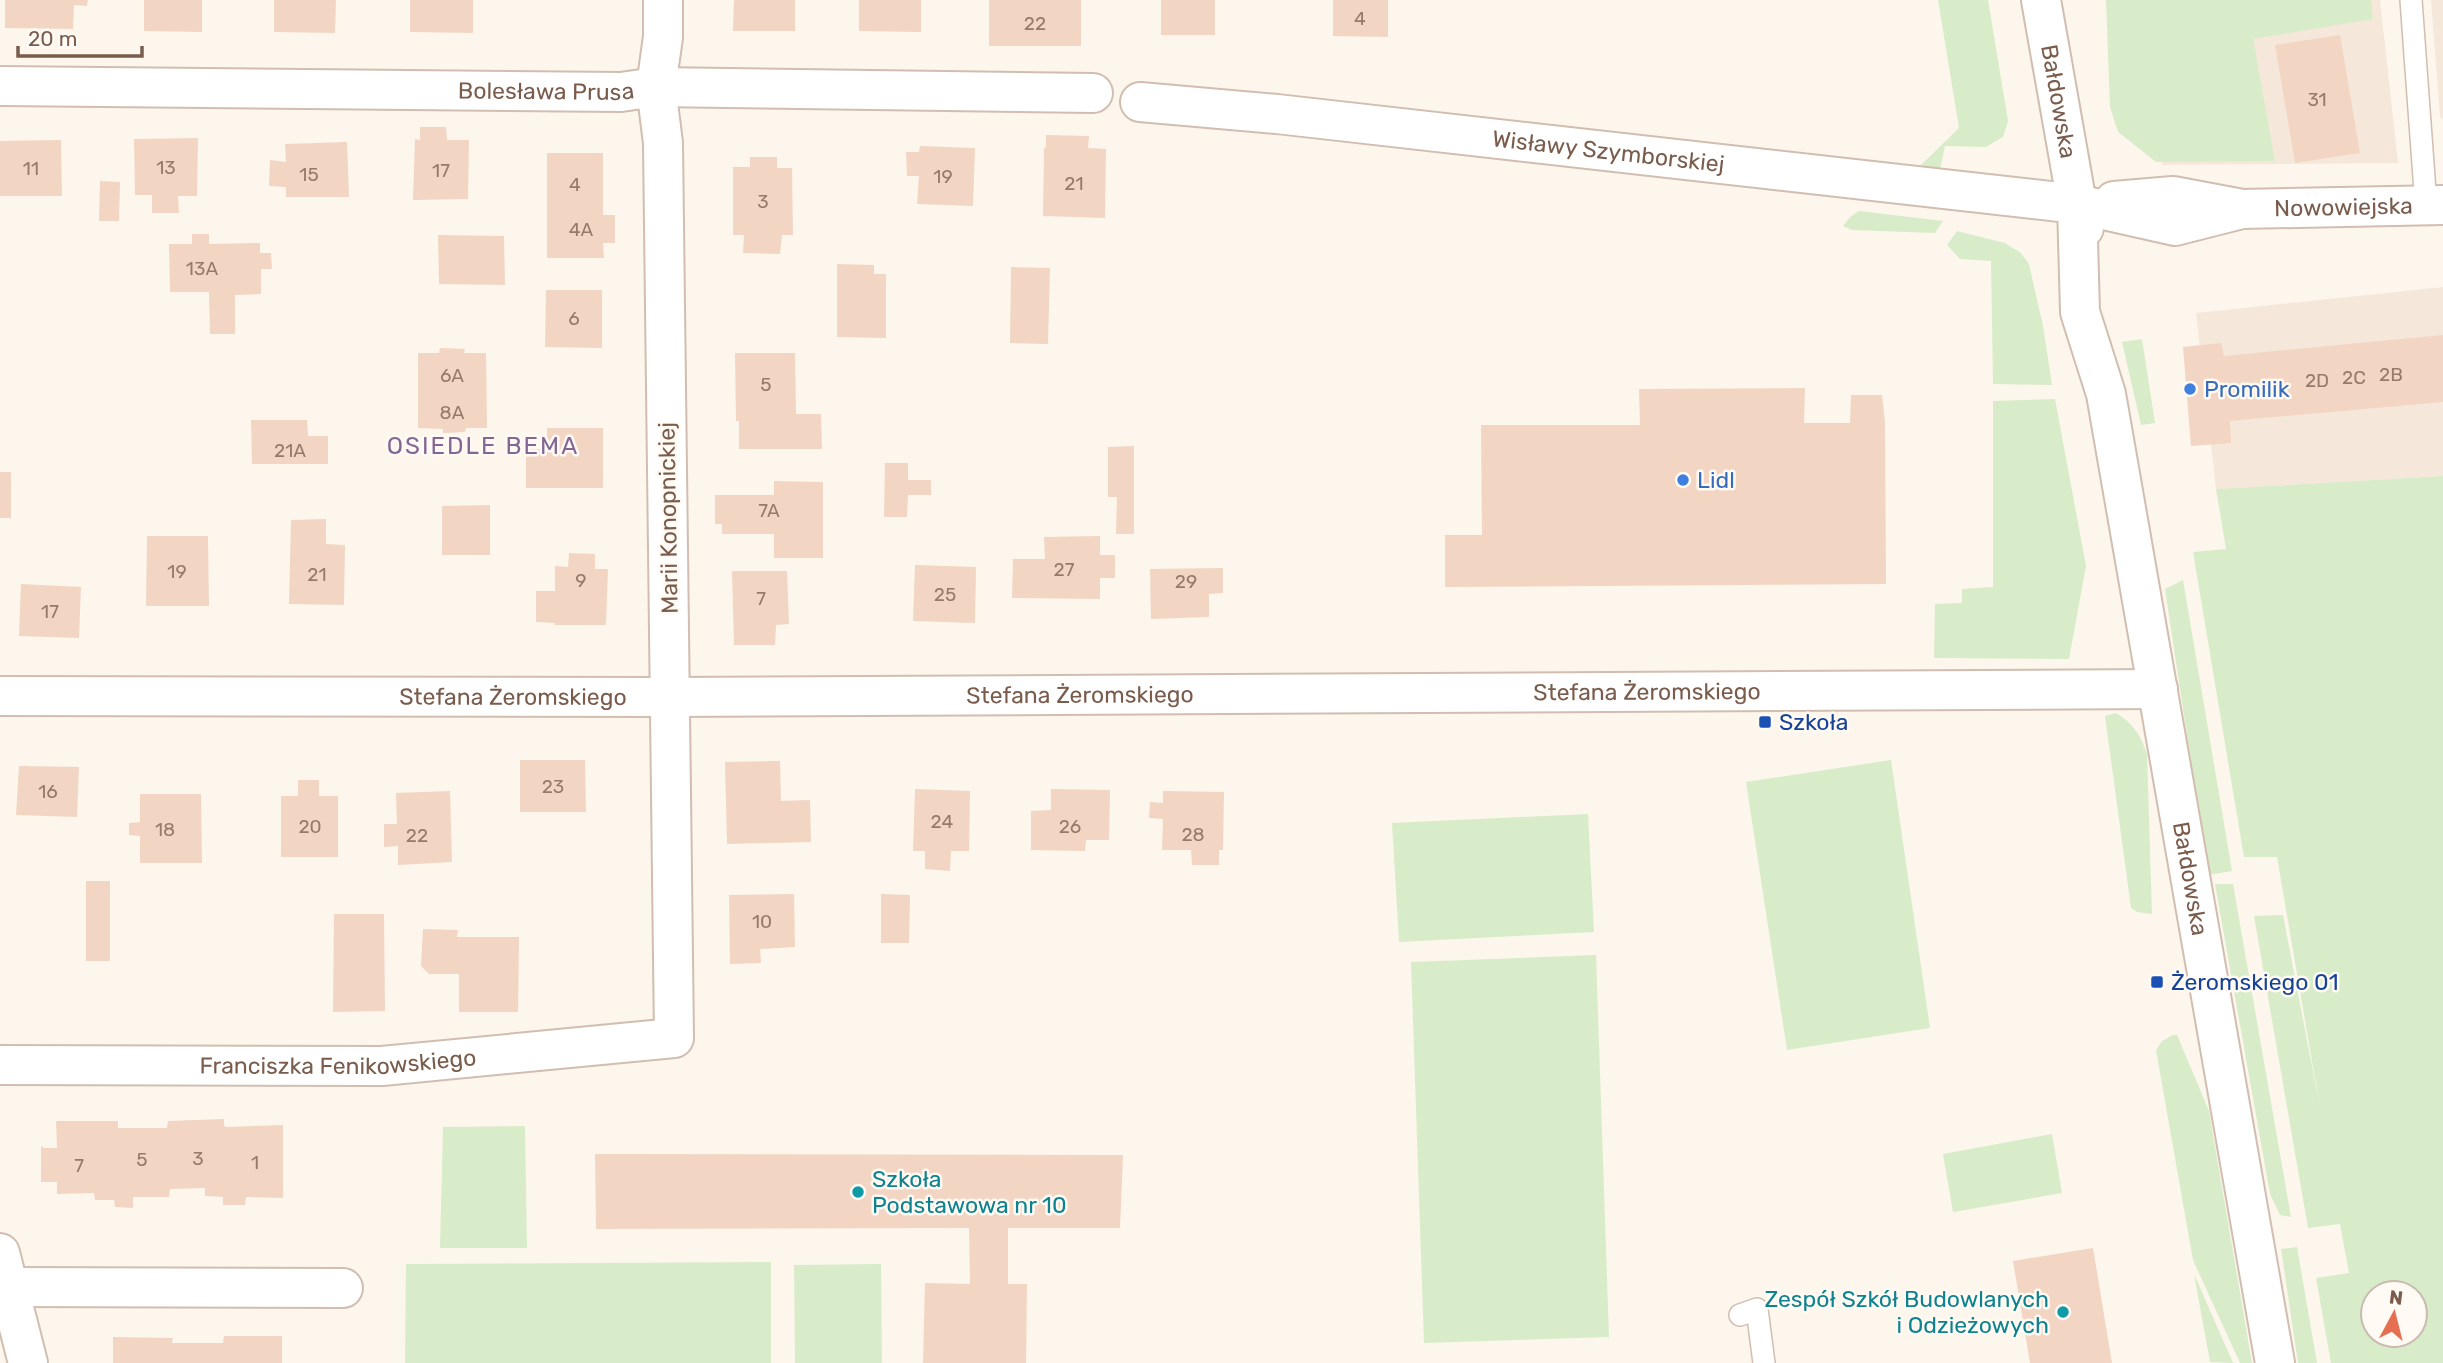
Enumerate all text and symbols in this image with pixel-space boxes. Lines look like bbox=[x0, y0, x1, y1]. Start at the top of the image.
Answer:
house number: 4 bbox=[1354, 7, 1366, 30]
house number: 22 bbox=[1024, 12, 1046, 35]
scale bar bbox=[18, 14, 142, 58]
text: 20 m bbox=[28, 26, 77, 51]
street label: Bałdowska bbox=[2035, 42, 2083, 161]
street label: Bolesława Prusa bbox=[458, 76, 636, 106]
house number: 31 bbox=[2307, 88, 2327, 111]
street label: Wisławy Szymborskiej bbox=[1491, 124, 1726, 178]
house number: 13 bbox=[156, 156, 176, 179]
house number: 11 bbox=[23, 157, 39, 180]
house number: 17 bbox=[432, 159, 450, 182]
house number: 15 bbox=[299, 163, 319, 186]
house number: 19 bbox=[933, 165, 953, 188]
house number: 21 bbox=[1064, 172, 1084, 195]
house number: 4 bbox=[569, 173, 581, 196]
house number: 3 bbox=[757, 190, 769, 213]
street label: Nowowiejska bbox=[2274, 192, 2413, 222]
house number: 4A bbox=[569, 218, 594, 241]
house number: 13A bbox=[186, 257, 218, 280]
house number: 6 bbox=[568, 307, 580, 330]
house number: 2B bbox=[2379, 363, 2403, 386]
house number: 6A bbox=[440, 364, 464, 387]
house number: 2C bbox=[2342, 366, 2366, 389]
house number: 2D bbox=[2305, 369, 2329, 392]
house number: 5 bbox=[760, 373, 772, 396]
place label: Promilik bbox=[2204, 375, 2290, 403]
marker: Promilik bbox=[2182, 381, 2198, 397]
house number: 8A bbox=[440, 401, 465, 424]
street label: Marii Konopnickiej bbox=[652, 422, 684, 614]
district label: OSIEDLE BEMA bbox=[387, 432, 579, 460]
house number: 21A bbox=[274, 439, 306, 462]
place label: Lidl bbox=[1697, 466, 1735, 494]
marker: Lidl bbox=[1675, 472, 1691, 488]
house number: 7A bbox=[758, 499, 780, 522]
house number: 27 bbox=[1054, 558, 1075, 581]
house number: 19 bbox=[167, 560, 187, 583]
house number: 21 bbox=[307, 563, 327, 586]
house number: 9 bbox=[575, 569, 587, 592]
house number: 29 bbox=[1175, 570, 1197, 593]
house number: 25 bbox=[934, 583, 956, 606]
house number: 7 bbox=[756, 587, 766, 610]
house number: 17 bbox=[41, 600, 59, 623]
street label: Stefana Żeromskiego bbox=[1533, 677, 1761, 706]
street label: Stefana Żeromskiego bbox=[966, 680, 1194, 709]
street label: Stefana Żeromskiego bbox=[399, 683, 627, 711]
place label: Szkoła bbox=[1779, 708, 1849, 736]
marker: Szkoła bbox=[1757, 714, 1773, 730]
house number: 23 bbox=[542, 775, 564, 798]
house number: 16 bbox=[38, 780, 58, 803]
house number: 24 bbox=[931, 810, 954, 833]
house number: 20 bbox=[298, 815, 322, 838]
house number: 26 bbox=[1059, 815, 1081, 838]
house number: 18 bbox=[155, 818, 175, 841]
street label: Bałdowska bbox=[2167, 819, 2214, 938]
house number: 28 bbox=[1181, 823, 1205, 846]
house number: 22 bbox=[406, 824, 428, 847]
house number: 10 bbox=[752, 910, 772, 933]
place label: Żeromskiego 01 bbox=[2171, 968, 2339, 996]
marker: Żeromskiego 01 bbox=[2149, 974, 2165, 990]
street label: Franciszka Fenikowskiego bbox=[199, 1043, 477, 1080]
house number: 3 bbox=[192, 1147, 204, 1170]
house number: 5 bbox=[136, 1148, 148, 1171]
house number: 1 bbox=[251, 1151, 259, 1174]
house number: 7 bbox=[74, 1154, 84, 1177]
place label: Szkoła Podstawowa nr 10 bbox=[872, 1165, 1067, 1219]
marker: Szkoła Podstawowa nr 10 bbox=[850, 1184, 866, 1200]
north arrow bbox=[2359, 1279, 2429, 1349]
place label: Zespół Szkół Budowlanych i Odzieżowych bbox=[1764, 1285, 2049, 1339]
text: N bbox=[2388, 1285, 2404, 1310]
marker: Zespół Szkół Budowlanych i Odzieżowych bbox=[2055, 1304, 2071, 1320]

